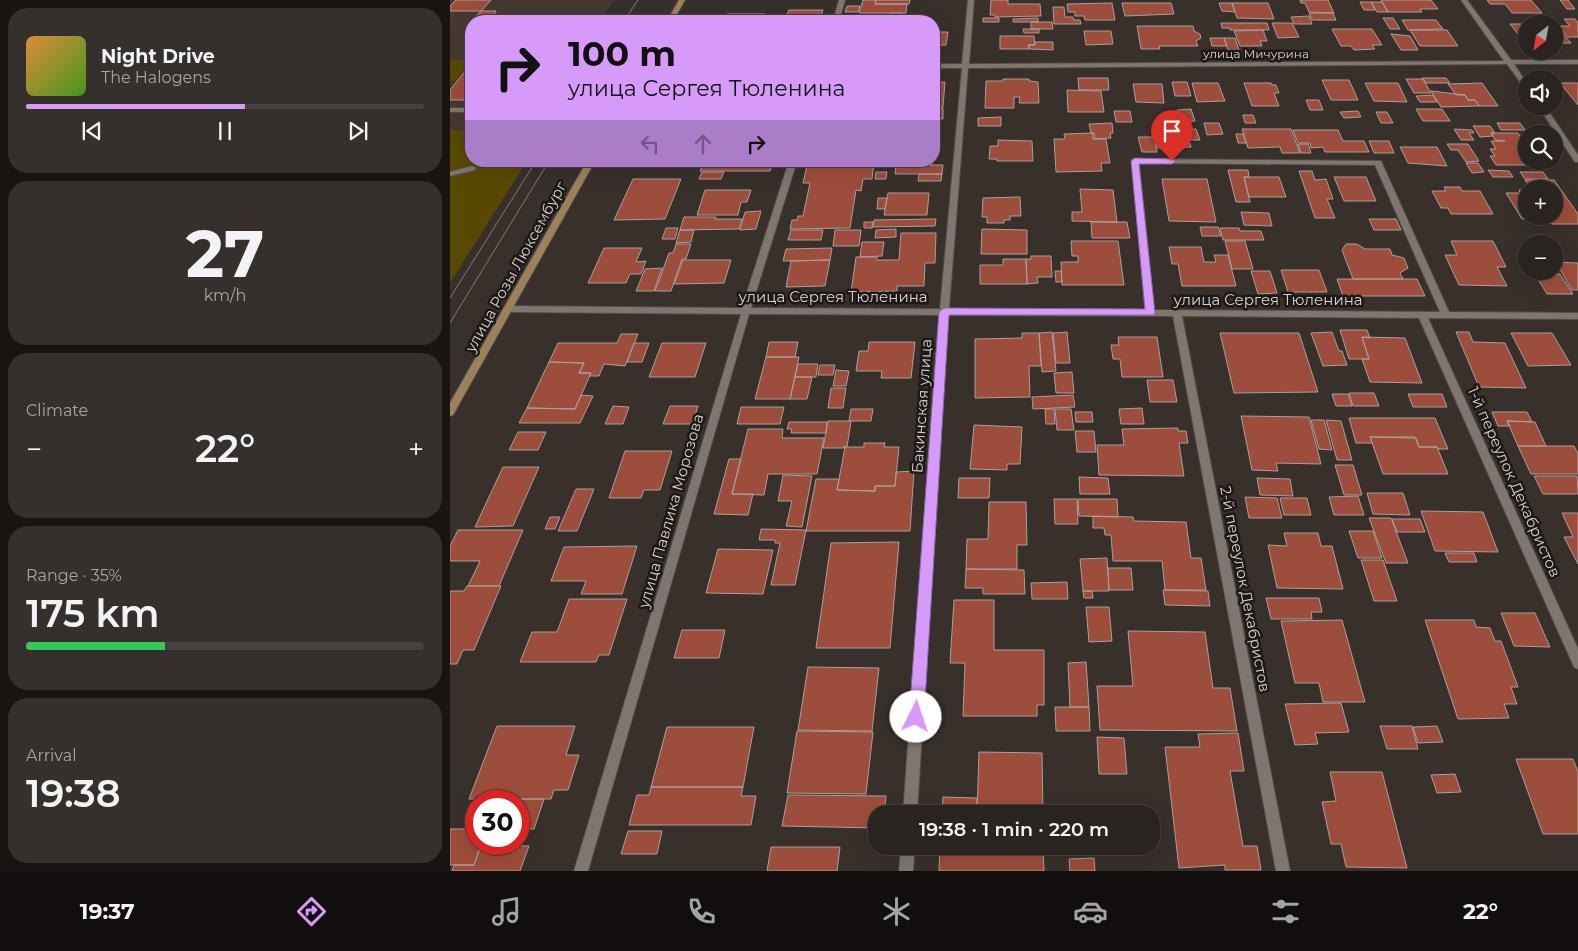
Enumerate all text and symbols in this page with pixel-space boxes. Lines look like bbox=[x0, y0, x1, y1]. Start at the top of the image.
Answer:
north arrow bbox=[1518, 15, 1562, 60]
map controls bbox=[1518, 15, 1563, 280]
text: 100 m bbox=[568, 32, 676, 75]
icon: right bbox=[485, 35, 550, 100]
text: Night Drive bbox=[101, 45, 215, 68]
street label: улица Мичурина bbox=[1202, 46, 1309, 61]
text: The Halogens bbox=[101, 68, 211, 87]
button: sound bbox=[1518, 70, 1563, 115]
text: улица Сергея Тюленина bbox=[568, 75, 845, 102]
pin bbox=[1151, 110, 1193, 161]
icon: previous bbox=[78, 117, 106, 145]
icon: pause bbox=[211, 117, 239, 145]
icon: next bbox=[344, 117, 372, 145]
icon: arrive bbox=[1158, 117, 1186, 145]
button: search bbox=[1518, 125, 1563, 170]
icon: left bbox=[636, 130, 664, 158]
icon: ahead bbox=[689, 130, 717, 158]
icon: right bbox=[742, 130, 770, 158]
street label: улица Розы Люксембург bbox=[460, 177, 571, 356]
button: + bbox=[1518, 180, 1563, 225]
text: 27 bbox=[186, 214, 264, 293]
button: − bbox=[1518, 235, 1563, 280]
text: km/h bbox=[204, 286, 246, 305]
street label: улица Сергея Тюленина bbox=[737, 287, 928, 306]
street label: улица Сергея Тюленина bbox=[1172, 290, 1363, 309]
street label: Бакинская улица bbox=[907, 338, 936, 474]
street label: 1-й переулок Декабристов bbox=[1464, 384, 1565, 580]
text: Climate bbox=[26, 401, 88, 420]
street label: улица Павлика Морозова bbox=[633, 412, 707, 611]
text: 22° bbox=[195, 425, 255, 472]
text: − bbox=[26, 432, 42, 466]
text: + bbox=[408, 432, 424, 466]
street label: 2-й переулок Декабристов bbox=[1216, 484, 1275, 693]
text: Range · 35% bbox=[26, 566, 122, 585]
text: 175 km bbox=[26, 590, 160, 637]
position arrow bbox=[889, 690, 941, 742]
text: Arrival bbox=[26, 746, 76, 765]
text: 19:38 bbox=[26, 770, 120, 817]
speed limit sign: 30 bbox=[465, 790, 530, 855]
text: 19:38 · 1 min · 220 m bbox=[919, 818, 1109, 841]
icon: directions bbox=[294, 894, 329, 929]
icon: music bbox=[489, 894, 524, 929]
icon: phone bbox=[684, 894, 719, 929]
icon: climate bbox=[879, 894, 914, 929]
icon: car bbox=[1073, 894, 1108, 929]
icon: filters bbox=[1268, 894, 1303, 929]
text: 19:37 bbox=[80, 898, 135, 925]
text: 22° bbox=[1463, 898, 1498, 925]

